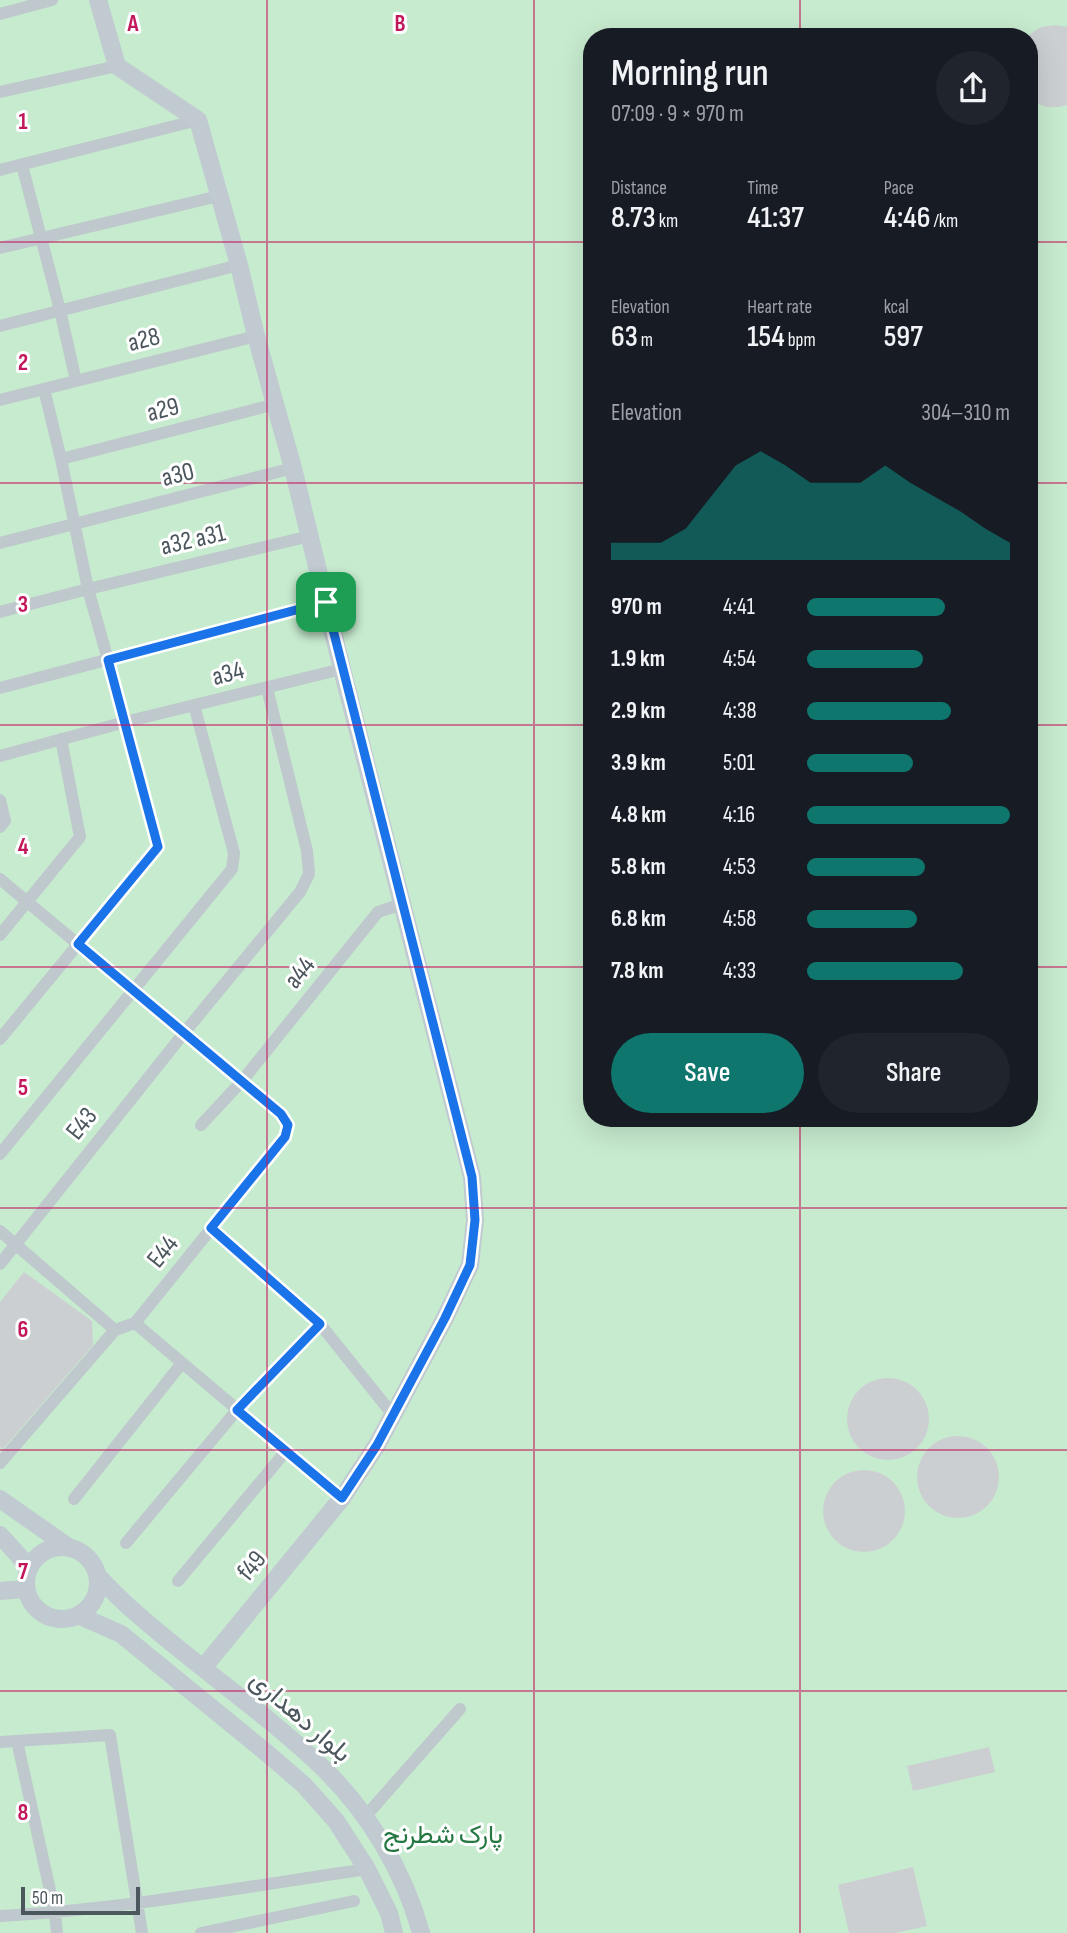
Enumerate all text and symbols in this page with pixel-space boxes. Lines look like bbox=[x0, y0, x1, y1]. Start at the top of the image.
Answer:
text: A bbox=[127, 10, 140, 38]
text: B bbox=[395, 10, 406, 38]
text: Morning run bbox=[611, 51, 769, 96]
button: share bbox=[936, 51, 1010, 125]
text: 07:09 · 9 × 970 m bbox=[611, 100, 744, 128]
text: 1 bbox=[18, 108, 28, 136]
text: Distance bbox=[611, 177, 667, 200]
text: Time bbox=[747, 177, 778, 200]
text: Pace bbox=[884, 177, 914, 200]
text: 8.73 bbox=[611, 200, 656, 236]
text: 41:37 bbox=[747, 200, 804, 236]
text: 4:46 bbox=[884, 200, 930, 236]
text: km bbox=[656, 210, 678, 233]
text: /km bbox=[930, 210, 958, 233]
text: Elevation bbox=[611, 296, 670, 319]
text: Heart rate bbox=[747, 296, 812, 319]
text: kcal bbox=[884, 296, 909, 319]
text: 63 bbox=[611, 319, 638, 355]
text: 154 bbox=[747, 319, 785, 355]
text: 597 bbox=[884, 319, 923, 355]
street label: a28 bbox=[125, 321, 163, 359]
text: m bbox=[638, 329, 653, 352]
text: bpm bbox=[785, 329, 816, 352]
text: 2 bbox=[18, 349, 28, 377]
street label: a29 bbox=[144, 391, 182, 429]
text: Elevation bbox=[611, 399, 682, 427]
text: 304–310 m bbox=[921, 399, 1010, 427]
street label: a30 bbox=[158, 456, 198, 494]
street label: a32 a31 bbox=[157, 517, 229, 563]
pin bbox=[296, 572, 356, 632]
icon: arrive bbox=[307, 583, 345, 621]
text: 3 bbox=[18, 591, 28, 619]
text: 970 m bbox=[611, 593, 662, 621]
text: 4:41 bbox=[723, 593, 755, 621]
text: 1.9 km bbox=[611, 645, 665, 673]
text: 4:54 bbox=[723, 645, 756, 673]
street label: a34 bbox=[209, 655, 247, 693]
text: 2.9 km bbox=[611, 697, 665, 725]
text: 4:38 bbox=[723, 697, 757, 725]
text: 3.9 km bbox=[611, 749, 666, 777]
text: 5:01 bbox=[723, 749, 755, 777]
text: 4.8 km bbox=[611, 801, 666, 829]
text: 4:16 bbox=[723, 801, 755, 829]
text: 4 bbox=[18, 833, 29, 861]
text: 5.8 km bbox=[611, 853, 666, 881]
text: 4:53 bbox=[723, 853, 756, 881]
text: 6.8 km bbox=[611, 905, 666, 933]
text: 4:58 bbox=[723, 905, 756, 933]
street label: a44 bbox=[278, 951, 322, 995]
text: 7.8 km bbox=[611, 957, 663, 985]
text: 4:33 bbox=[723, 957, 756, 985]
button: Save bbox=[611, 1033, 804, 1113]
button: Share bbox=[818, 1033, 1010, 1113]
text: 5 bbox=[18, 1074, 28, 1102]
street label: E43 bbox=[60, 1102, 104, 1146]
street label: E44 bbox=[141, 1230, 185, 1274]
text: 6 bbox=[18, 1316, 28, 1344]
street label: f49 bbox=[231, 1545, 273, 1587]
text: 7 bbox=[18, 1558, 28, 1586]
street label: بلوار دهداری bbox=[243, 1665, 357, 1769]
text: 8 bbox=[18, 1799, 29, 1827]
park label: پارک شطرنج bbox=[383, 1820, 503, 1852]
scale bar bbox=[21, 1884, 140, 1916]
text: 50 m bbox=[32, 1887, 63, 1910]

